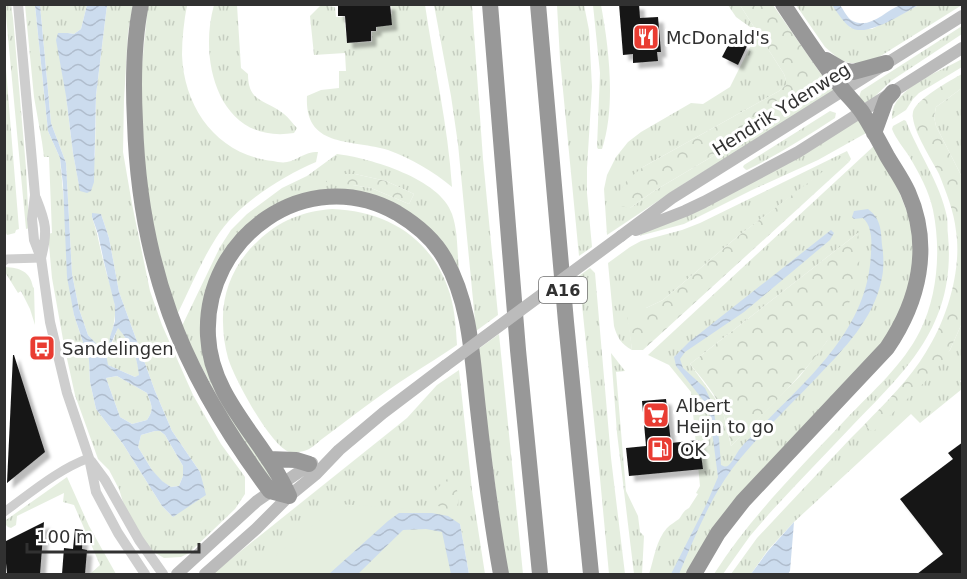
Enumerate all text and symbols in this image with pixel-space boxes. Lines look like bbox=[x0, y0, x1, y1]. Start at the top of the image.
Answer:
restaurant icon: McDonald's bbox=[631, 22, 661, 52]
place label: McDonald's bbox=[666, 27, 770, 48]
street label: Hendrik Ydenweg bbox=[708, 58, 854, 160]
road number: A16 bbox=[539, 277, 587, 303]
bus stop icon: Sandelingen bbox=[27, 333, 57, 363]
place label: Sandelingen bbox=[62, 338, 174, 359]
place label: Albert Heijn to go bbox=[676, 395, 774, 437]
supermarket icon: Albert Heijn to go bbox=[641, 400, 671, 430]
fuel station icon: OK bbox=[645, 434, 675, 464]
place label: OK bbox=[680, 439, 707, 460]
scale bar bbox=[27, 516, 200, 554]
text: 100 m bbox=[36, 526, 94, 547]

